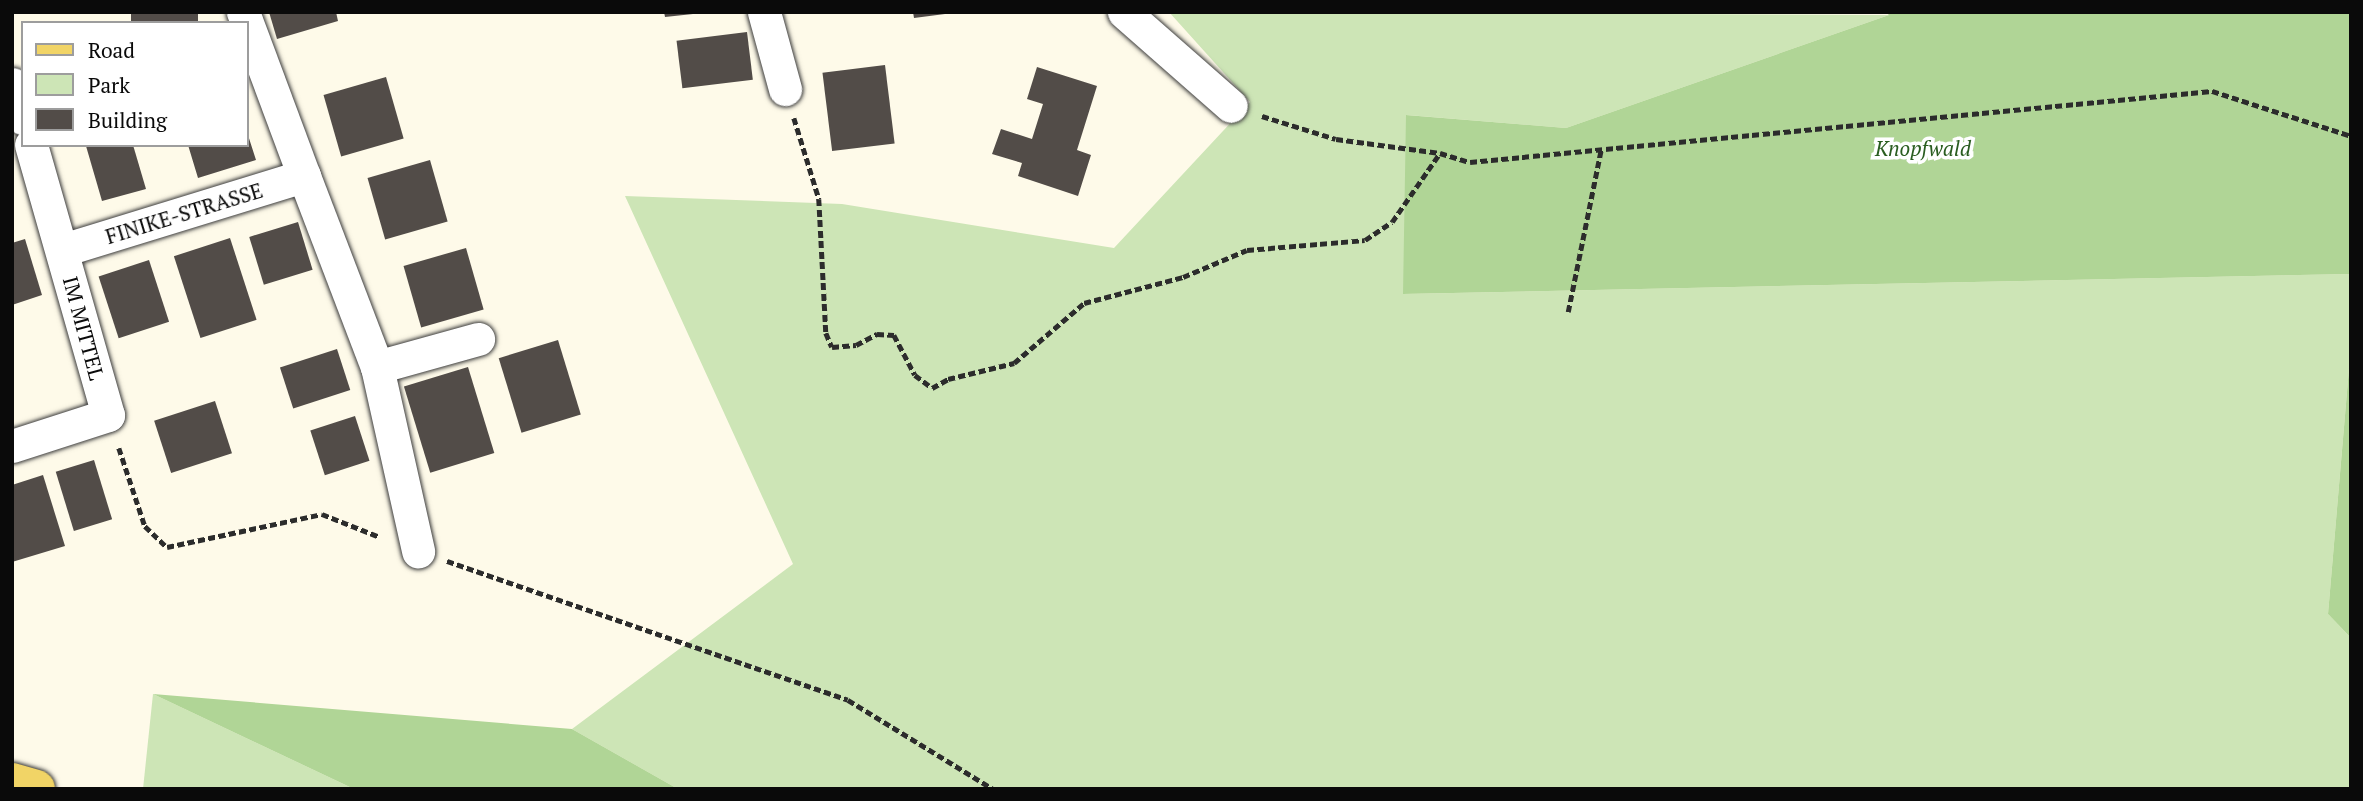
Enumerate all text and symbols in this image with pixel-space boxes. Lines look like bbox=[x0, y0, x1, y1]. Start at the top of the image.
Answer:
legend bbox=[21, 21, 248, 147]
text: Road bbox=[88, 36, 135, 64]
text: Park bbox=[88, 71, 130, 99]
text: Building bbox=[88, 106, 167, 134]
park label: Knopfwald bbox=[1875, 135, 1971, 161]
street label: FINIKE-STRASSE bbox=[102, 177, 266, 249]
street label: IM MITTEL bbox=[58, 274, 110, 382]

